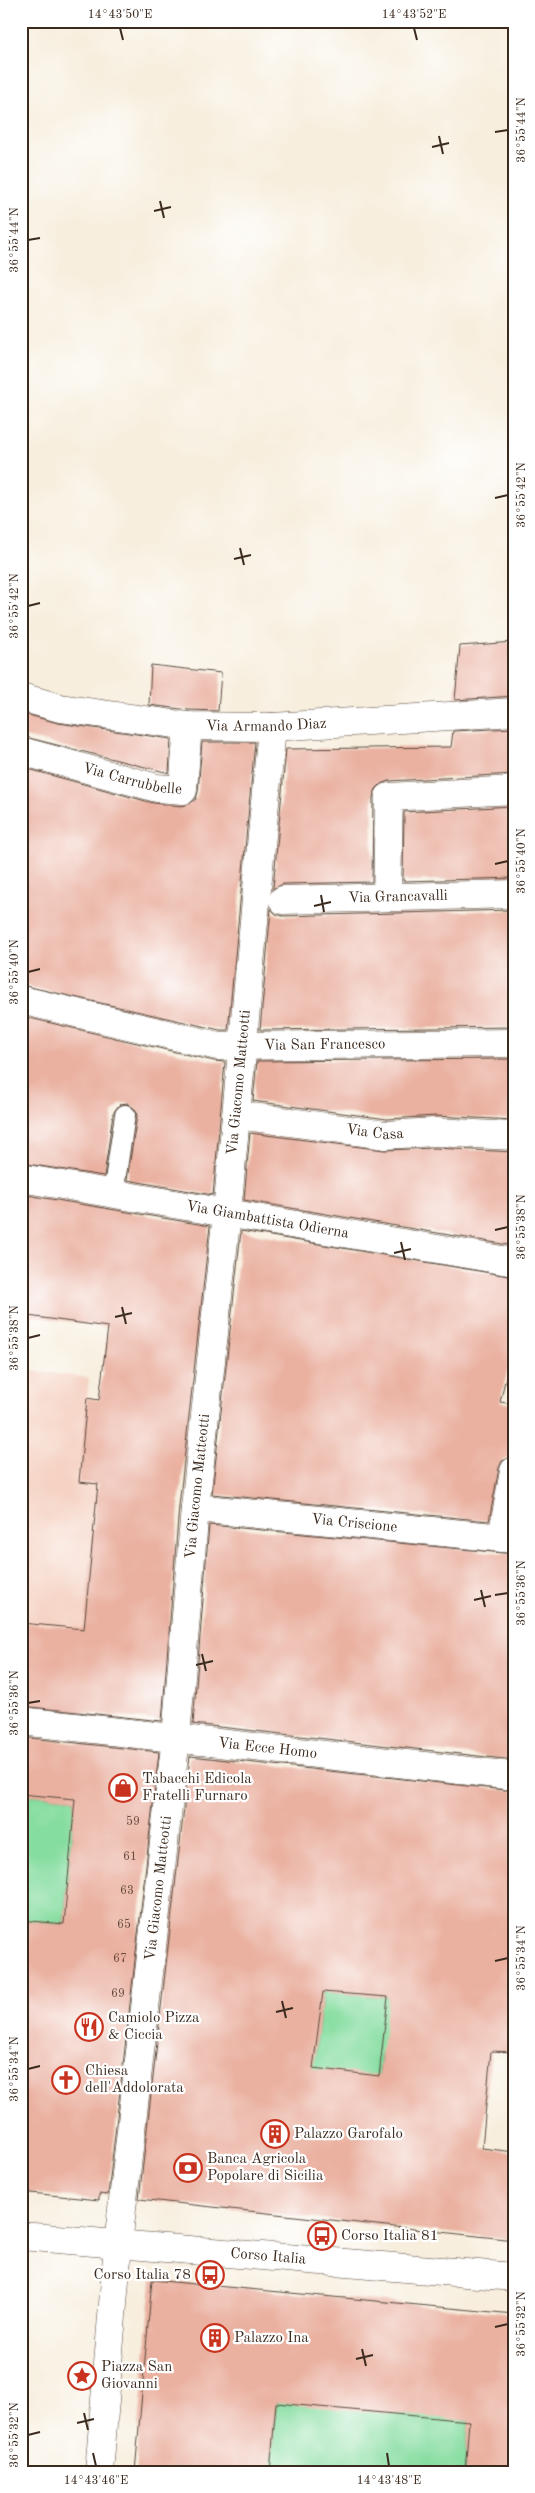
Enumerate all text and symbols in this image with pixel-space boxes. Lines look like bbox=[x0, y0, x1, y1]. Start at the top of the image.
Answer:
text: 14°43'50"E bbox=[88, 8, 152, 21]
text: 14°43'52"E bbox=[382, 8, 446, 21]
text: 36°55'44"N bbox=[515, 97, 528, 163]
text: 36°55'44"N bbox=[8, 207, 21, 273]
text: 36°55'42"N bbox=[515, 462, 528, 528]
text: 36°55'42"N bbox=[8, 573, 21, 639]
street label: Via Armando Diaz bbox=[206, 716, 327, 735]
street label: Via Carrubbelle bbox=[81, 761, 183, 797]
text: 36°55'40"N bbox=[515, 828, 528, 894]
street label: Via Grancavalli bbox=[348, 888, 448, 906]
text: 36°55'40"N bbox=[8, 939, 21, 1005]
street label: Via Giacomo Matteotti bbox=[225, 1009, 253, 1156]
street label: Via San Francesco bbox=[264, 1037, 385, 1053]
street label: Via Casa bbox=[345, 1122, 405, 1143]
text: 36°55'38"N bbox=[515, 1194, 528, 1260]
street label: Via Giambattista Odierna bbox=[185, 1199, 351, 1241]
text: 36°55'38"N bbox=[8, 1305, 21, 1371]
street label: Via Giacomo Matteotti bbox=[183, 1413, 213, 1560]
street label: Via Criscione bbox=[310, 1512, 398, 1535]
text: 36°55'36"N bbox=[515, 1560, 528, 1626]
text: 36°55'36"N bbox=[8, 1670, 21, 1736]
street label: Via Ecce Homo bbox=[217, 1736, 318, 1761]
place label: Tabacchi Edicola Fratelli Furnaro bbox=[142, 1772, 252, 1804]
shop icon: Tabacchi Edicola Fratelli Furnaro bbox=[108, 1773, 138, 1803]
house number: 59 bbox=[126, 1815, 140, 1828]
street label: Via Giacomo Matteotti bbox=[143, 1815, 174, 1962]
house number: 61 bbox=[123, 1851, 137, 1863]
house number: 63 bbox=[120, 1885, 134, 1897]
house number: 65 bbox=[117, 1918, 131, 1931]
text: 36°55'34"N bbox=[515, 1925, 528, 1991]
house number: 67 bbox=[113, 1953, 127, 1965]
house number: 69 bbox=[111, 1988, 125, 2000]
place label: Camiolo Pizza & Ciccia bbox=[108, 2011, 200, 2043]
restaurant icon: Camiolo Pizza & Ciccia bbox=[74, 2012, 104, 2042]
text: 36°55'34"N bbox=[8, 2036, 21, 2102]
place label: Chiesa dell'Addolorata bbox=[85, 2064, 184, 2096]
church icon: Chiesa dell'Addolorata bbox=[51, 2065, 81, 2095]
building icon: Palazzo Garofalo bbox=[260, 2119, 290, 2149]
place label: Palazzo Garofalo bbox=[294, 2127, 403, 2142]
place label: Banca Agricola Popolare di Sicilia bbox=[207, 2152, 324, 2184]
bank icon: Banca Agricola Popolare di Sicilia bbox=[173, 2153, 203, 2183]
bus stop icon: Corso Italia 81 bbox=[307, 2221, 337, 2251]
place label: Corso Italia 81 bbox=[341, 2229, 438, 2244]
street label: Corso Italia bbox=[230, 2246, 307, 2267]
bus stop icon: Corso Italia 78 bbox=[195, 2260, 225, 2290]
place label: Corso Italia 78 bbox=[94, 2268, 191, 2283]
text: 36°55'32"N bbox=[515, 2291, 528, 2357]
building icon: Palazzo Ina bbox=[200, 2323, 230, 2353]
place label: Palazzo Ina bbox=[234, 2331, 309, 2346]
place label: Piazza San Giovanni bbox=[101, 2360, 172, 2392]
place icon: Piazza San Giovanni bbox=[67, 2361, 97, 2391]
text: 36°55'32"N bbox=[8, 2402, 21, 2468]
text: 14°43'46"E bbox=[64, 2475, 128, 2487]
text: 14°43'48"E bbox=[357, 2475, 421, 2487]

